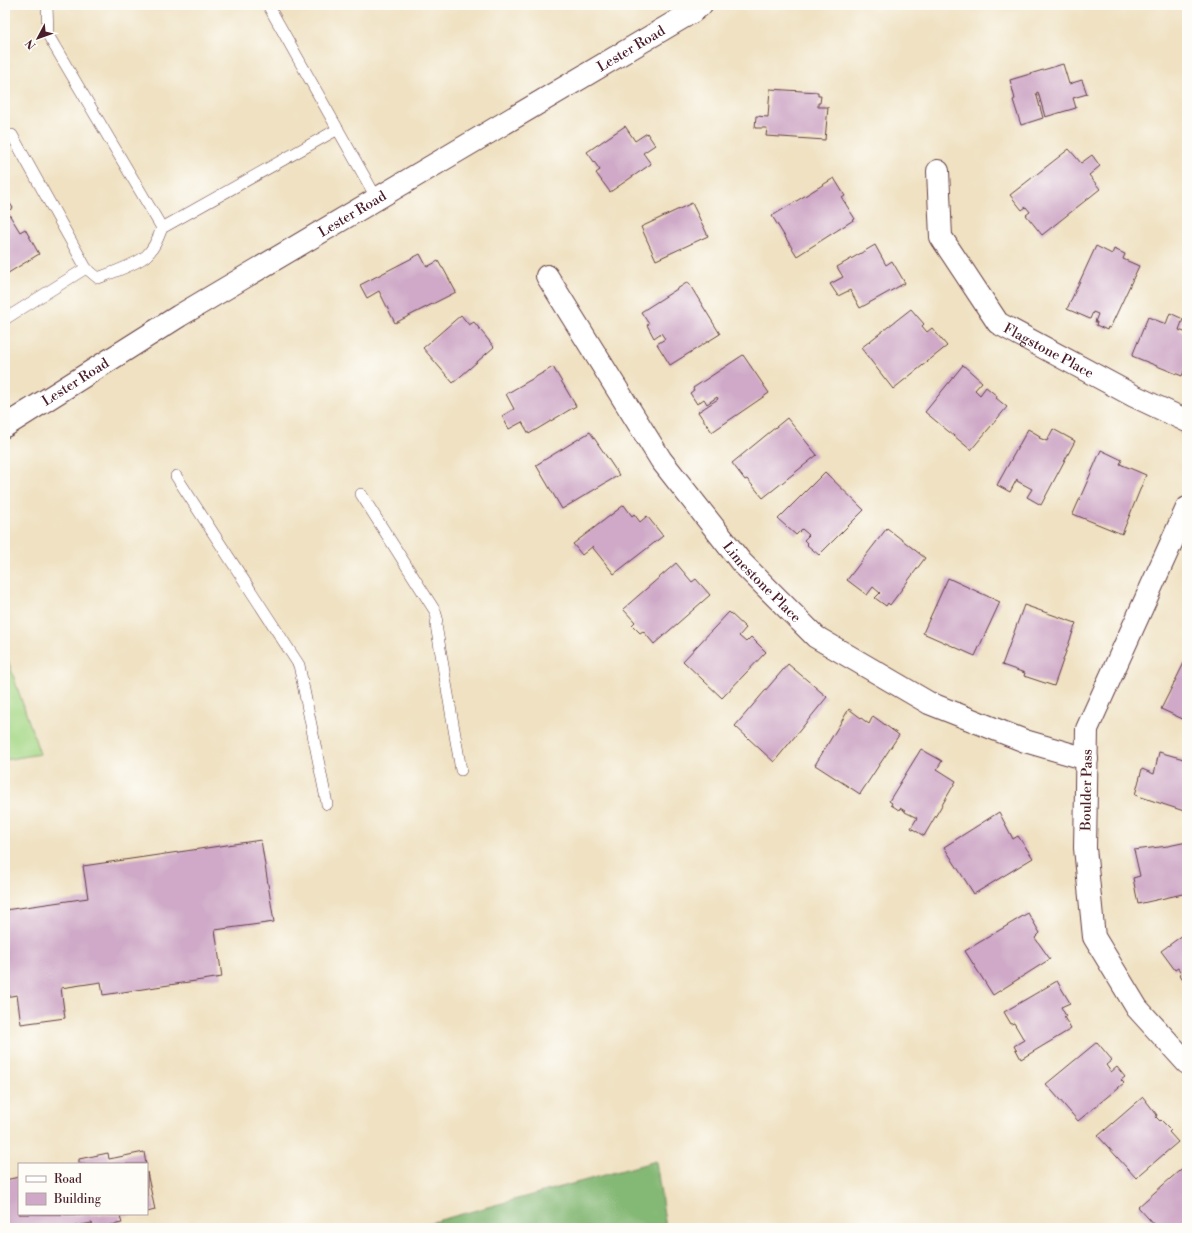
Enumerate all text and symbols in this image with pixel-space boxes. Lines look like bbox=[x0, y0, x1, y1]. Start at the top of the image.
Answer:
north arrow bbox=[18, 18, 58, 58]
street label: Lester Road bbox=[594, 22, 669, 76]
text: N bbox=[23, 36, 39, 52]
street label: Lester Road bbox=[315, 187, 390, 241]
street label: Flagstone Place bbox=[1000, 320, 1097, 383]
street label: Lester Road bbox=[39, 355, 113, 410]
street label: Limestone Place bbox=[718, 538, 804, 627]
street label: Boulder Pass bbox=[1077, 749, 1097, 832]
legend bbox=[18, 1163, 148, 1215]
text: Road bbox=[54, 1172, 82, 1187]
text: Building bbox=[53, 1192, 102, 1207]

